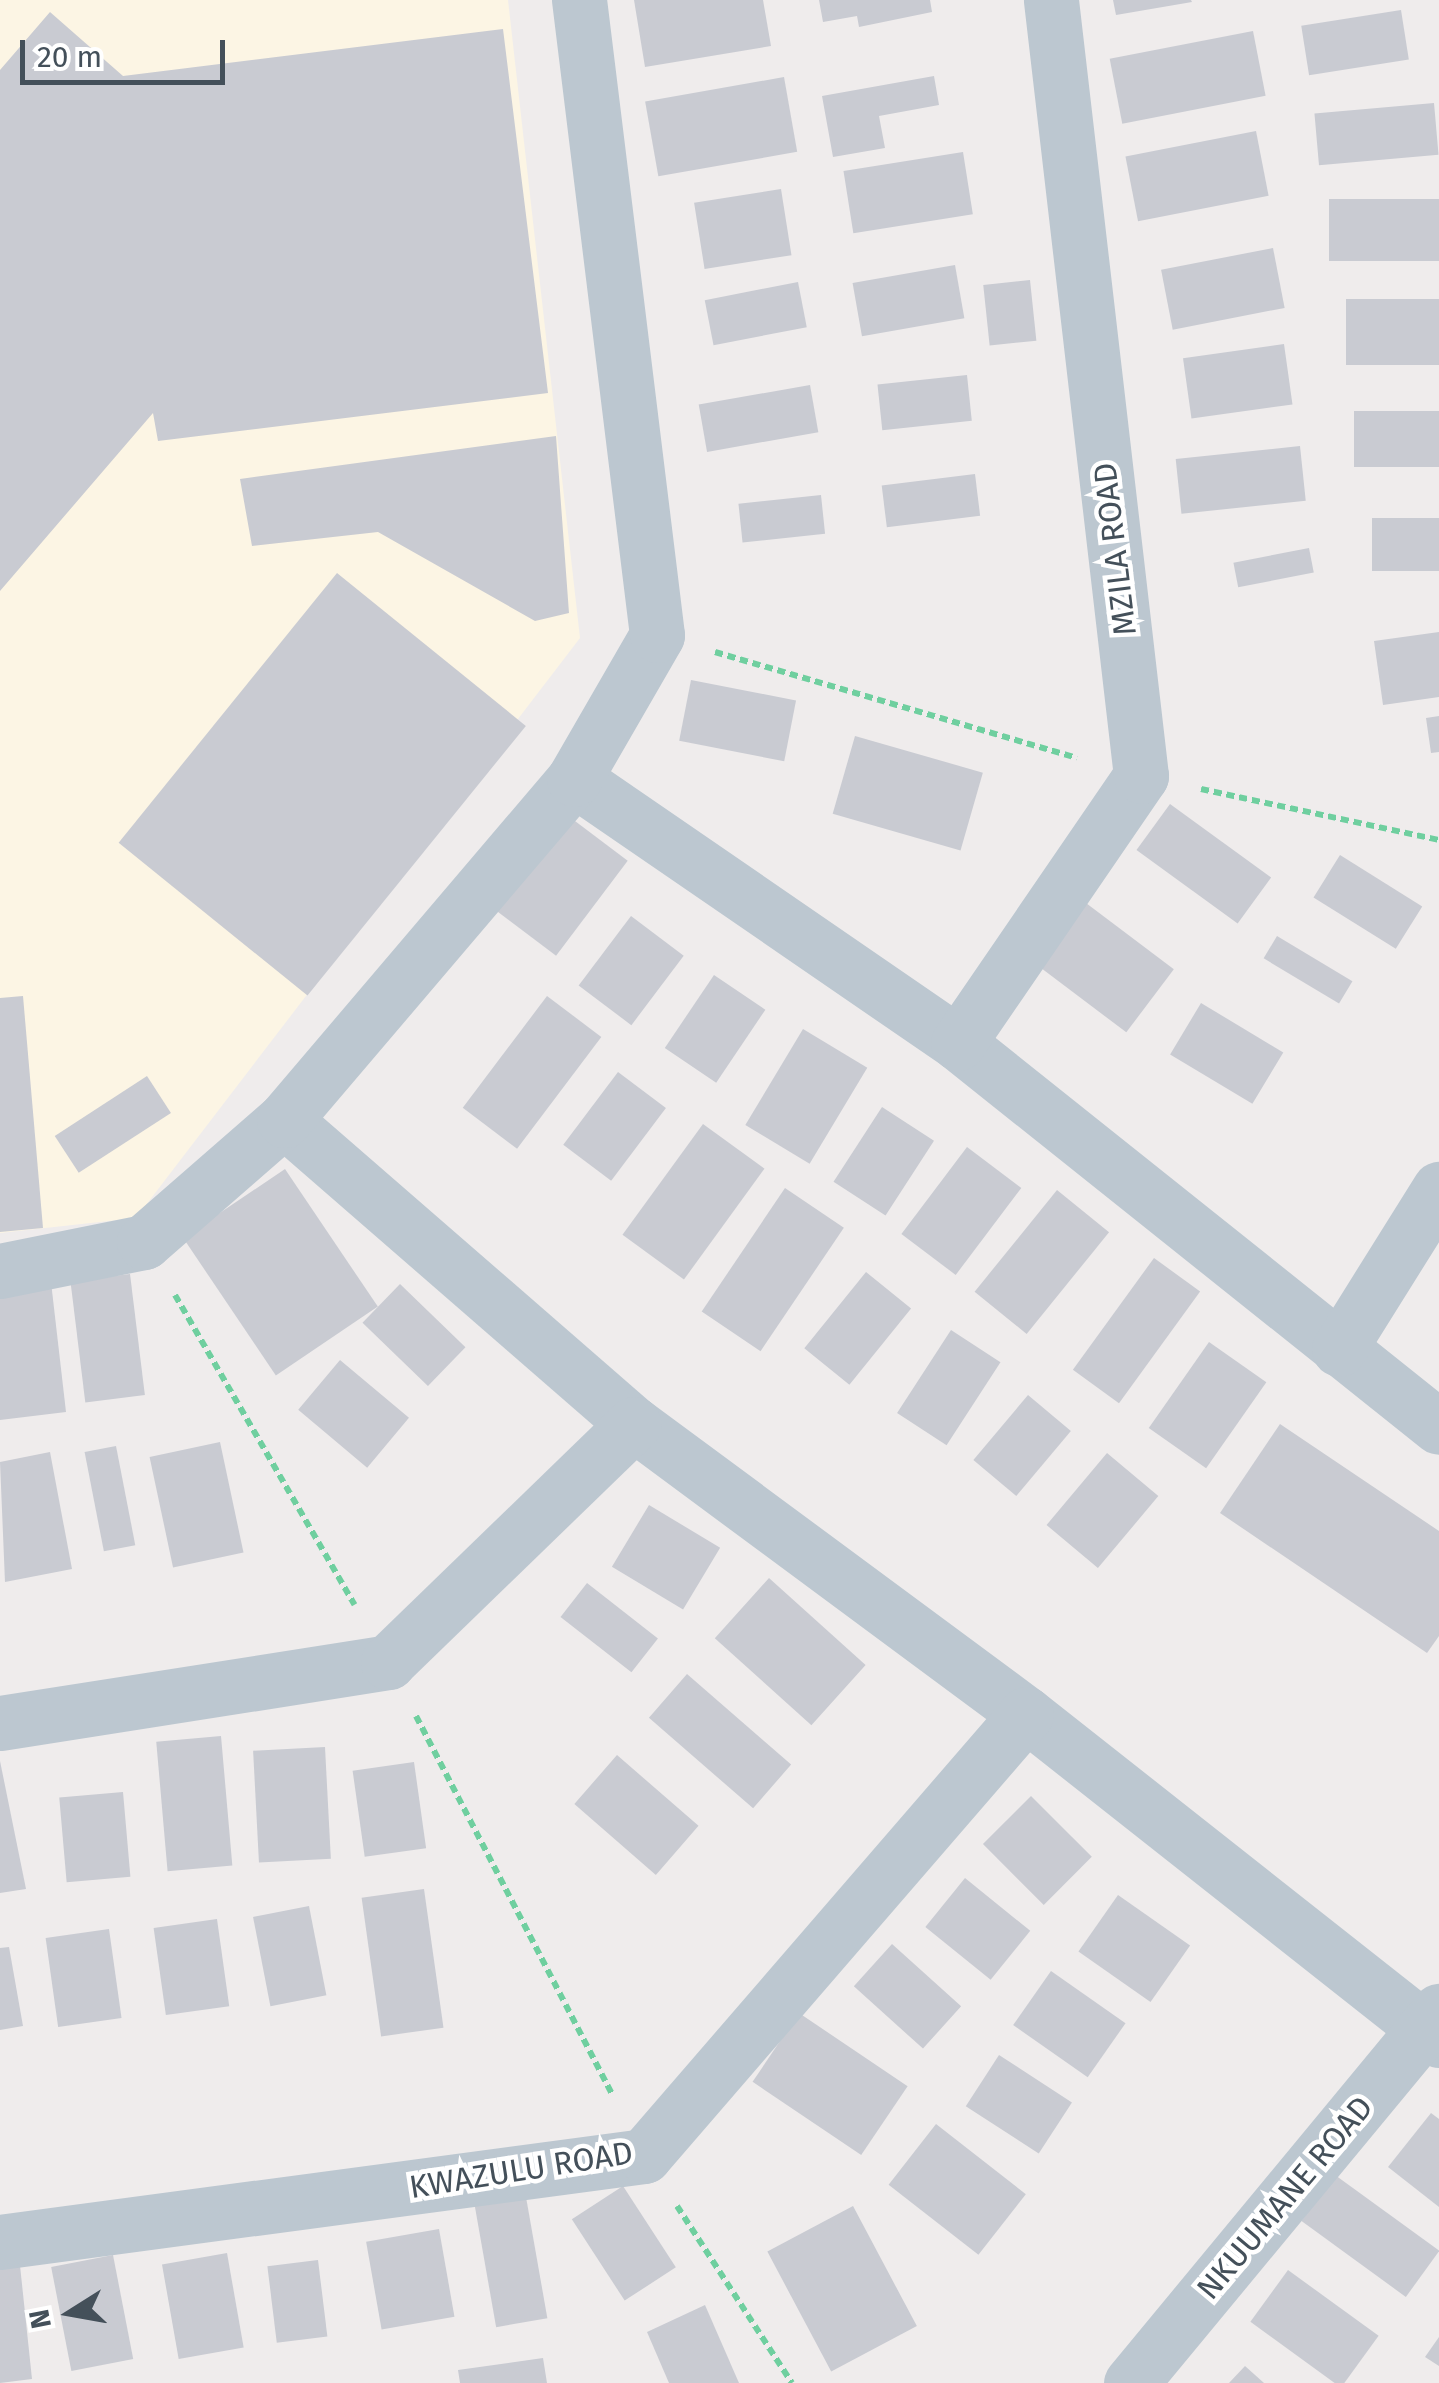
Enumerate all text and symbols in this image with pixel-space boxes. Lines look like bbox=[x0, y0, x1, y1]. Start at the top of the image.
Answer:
scale bar bbox=[25, 20, 230, 82]
text: 20 m bbox=[37, 39, 102, 75]
street label: MZILA ROAD bbox=[1085, 460, 1145, 638]
street label: NKUUMANE ROAD bbox=[1189, 2089, 1381, 2307]
street label: KWAZULU ROAD bbox=[406, 2133, 636, 2207]
north arrow bbox=[20, 2263, 120, 2363]
text: N bbox=[22, 2307, 58, 2331]

